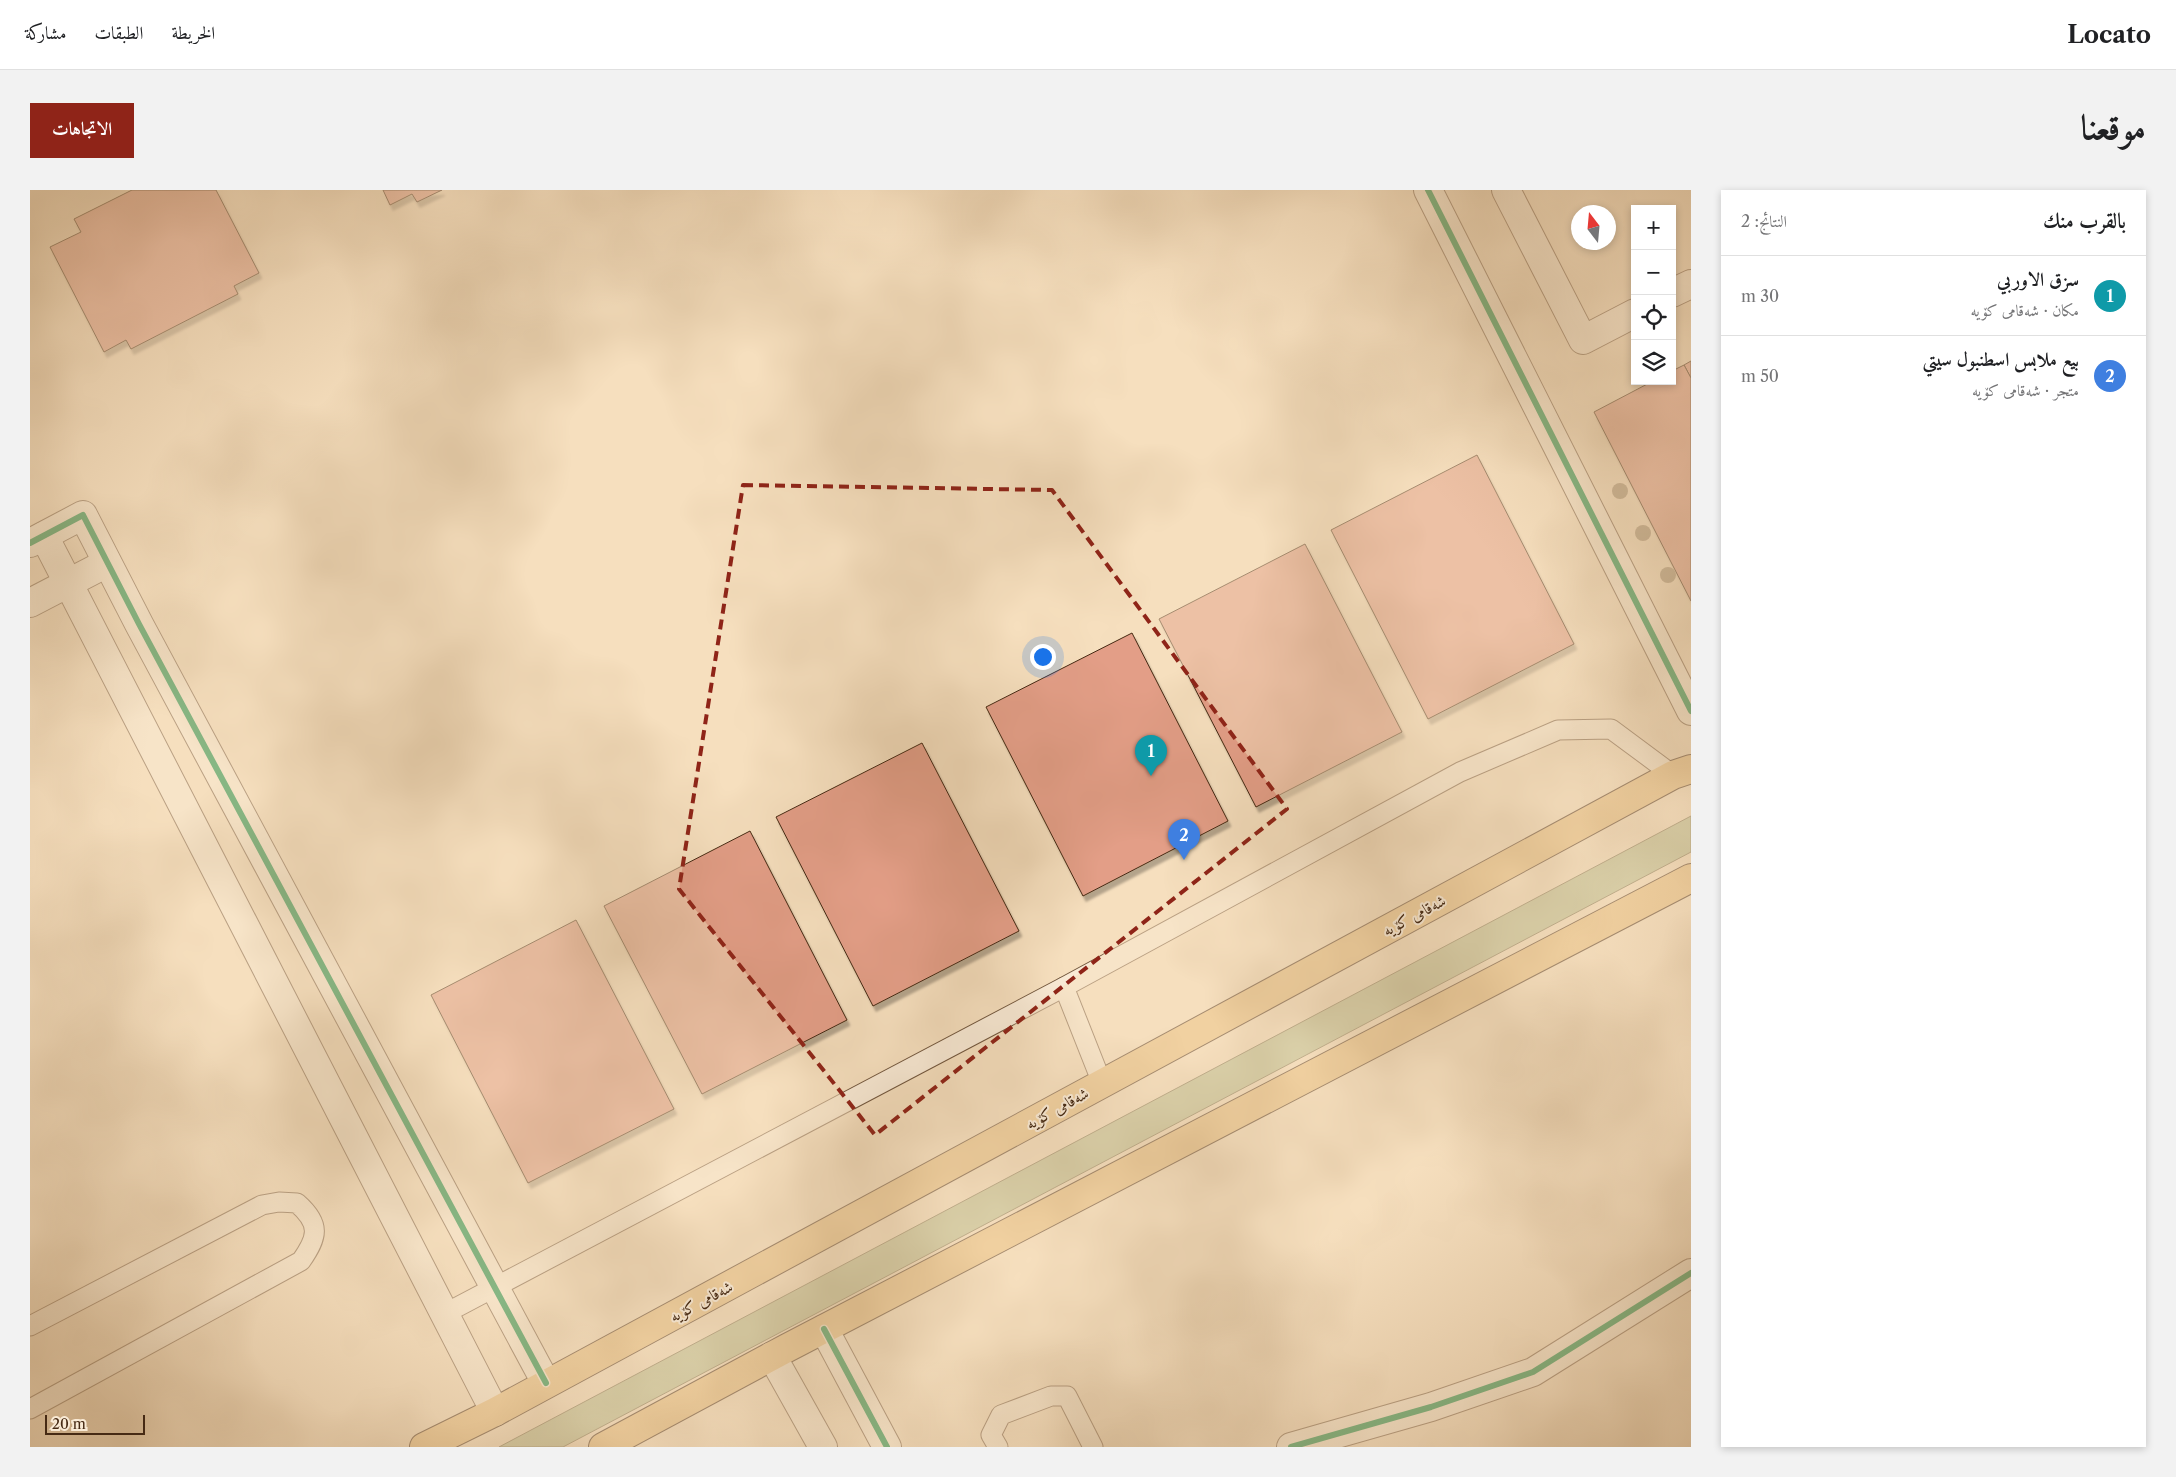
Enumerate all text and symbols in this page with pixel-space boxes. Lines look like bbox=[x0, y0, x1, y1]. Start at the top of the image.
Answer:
text: Locato bbox=[2067, 20, 2151, 49]
text: مشاركة bbox=[25, 22, 66, 44]
text: الطبقات bbox=[94, 22, 143, 44]
text: الخريطة bbox=[171, 22, 215, 44]
button: الاتجاهات bbox=[30, 103, 134, 158]
text: موقعنا bbox=[2081, 105, 2146, 148]
north arrow bbox=[1571, 205, 1616, 250]
map controls bbox=[1631, 205, 1676, 385]
button: + bbox=[1631, 205, 1676, 250]
text: بالقرب منك bbox=[2043, 208, 2126, 233]
text: النتائج: 2 bbox=[1741, 211, 1787, 231]
button: − bbox=[1631, 250, 1676, 295]
text: سزق الاوربي bbox=[1997, 268, 2079, 291]
text: 30 m bbox=[1741, 286, 1779, 306]
text: 1 bbox=[2106, 286, 2114, 306]
button: locate bbox=[1631, 295, 1676, 340]
text: مكان · شەقامی کۆیە bbox=[1970, 300, 2079, 320]
button: layers bbox=[1631, 340, 1676, 385]
text: بيع ملابس اسطنبول سيتي bbox=[1923, 348, 2079, 371]
text: 50 m bbox=[1741, 366, 1779, 386]
text: 2 bbox=[2105, 366, 2115, 386]
text: متجر · شەقامی کۆیە bbox=[1972, 380, 2079, 400]
your location bbox=[1030, 644, 1056, 670]
pin: 1 bbox=[1135, 735, 1167, 776]
pin: 2 bbox=[1168, 819, 1200, 860]
street label: شەقامی کۆیە bbox=[1379, 890, 1450, 941]
street label: شەقامی کۆیە bbox=[1022, 1083, 1092, 1134]
street label: شەقامی کۆیە bbox=[666, 1276, 737, 1327]
scale bar bbox=[45, 1412, 145, 1435]
text: 20 m bbox=[52, 1415, 86, 1433]

